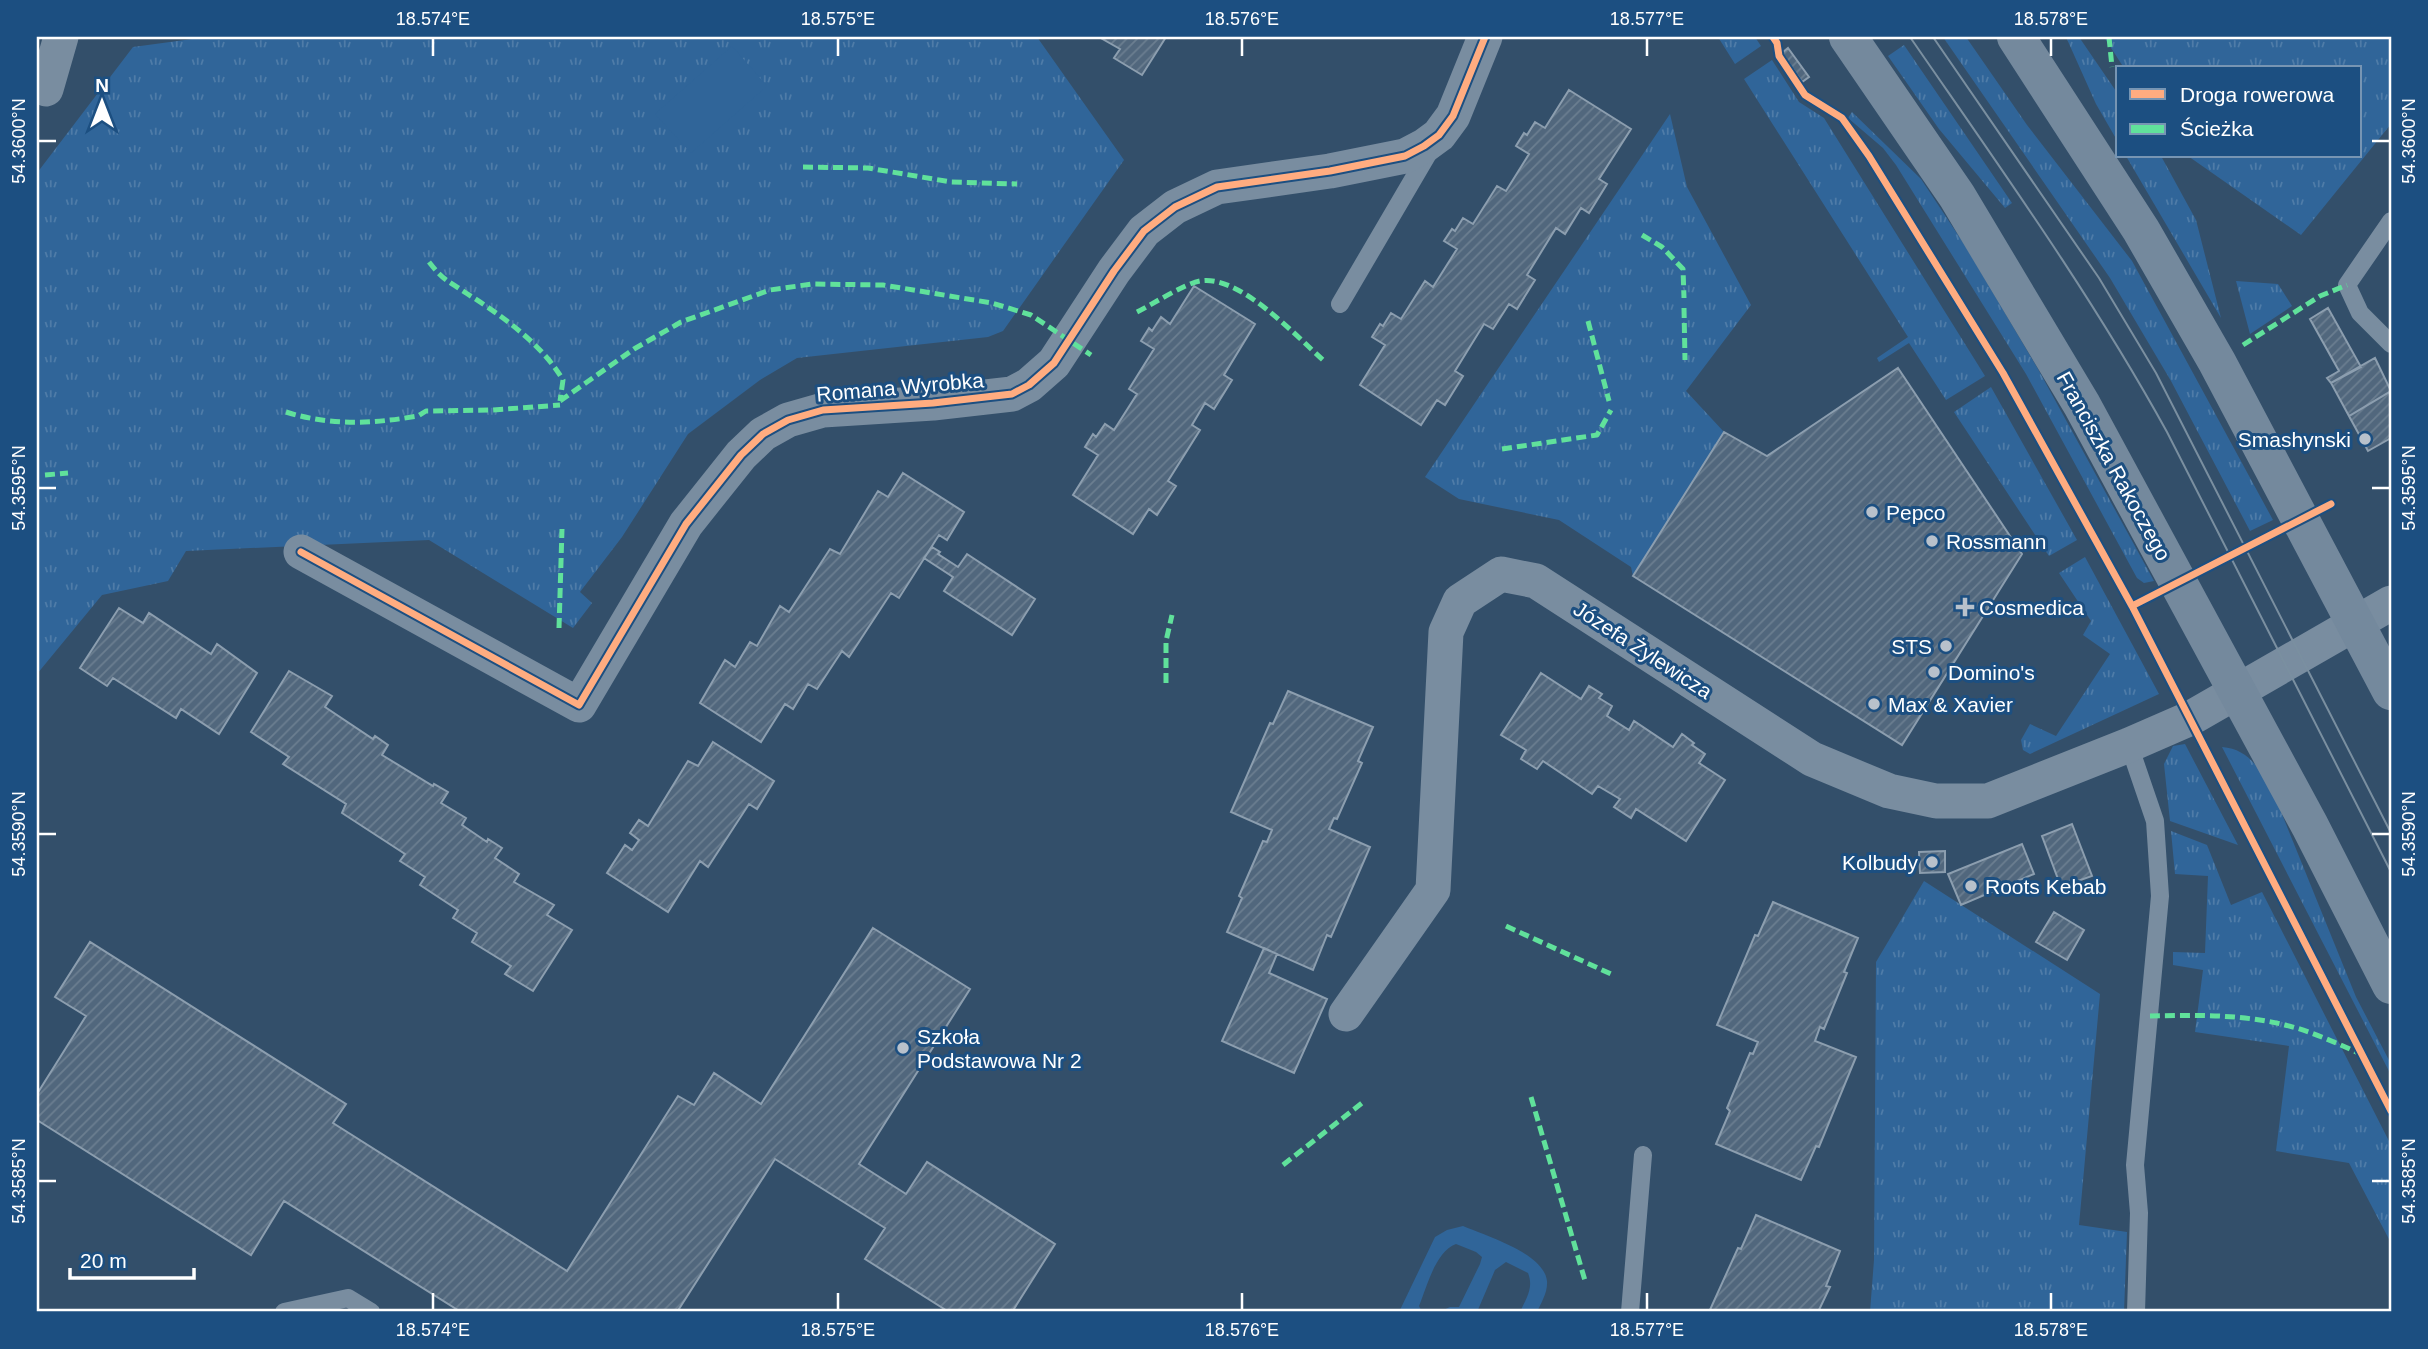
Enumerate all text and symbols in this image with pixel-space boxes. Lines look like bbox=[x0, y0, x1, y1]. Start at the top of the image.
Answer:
text: 18.574°E bbox=[396, 9, 470, 29]
text: 18.575°E bbox=[801, 9, 875, 29]
text: 18.576°E bbox=[1205, 9, 1279, 29]
text: 18.577°E bbox=[1610, 9, 1684, 29]
text: 18.578°E bbox=[2014, 9, 2088, 29]
north arrow bbox=[66, 66, 136, 136]
legend bbox=[2116, 66, 2362, 158]
text: N bbox=[95, 75, 109, 96]
text: Droga rowerowa bbox=[2180, 83, 2334, 106]
text: 54.3600°N bbox=[9, 98, 29, 184]
text: 54.3600°N bbox=[2399, 98, 2419, 184]
text: Ścieżka bbox=[2180, 117, 2254, 140]
street label: Romana Wyrobka bbox=[815, 368, 985, 406]
street label: Franciszka Rakoczego bbox=[2052, 368, 2176, 564]
place label: Smashynski bbox=[2238, 428, 2351, 451]
marker: Smashynski bbox=[2357, 431, 2373, 447]
text: 54.3595°N bbox=[9, 445, 29, 531]
text: 54.3595°N bbox=[2399, 445, 2419, 531]
place label: Pepco bbox=[1886, 501, 1946, 524]
marker: Pepco bbox=[1864, 504, 1880, 520]
place label: Rossmann bbox=[1946, 530, 2046, 553]
marker: Rossmann bbox=[1924, 533, 1940, 549]
place label: Cosmedica bbox=[1979, 596, 2084, 619]
street label: Józefa Żylewicza bbox=[1570, 597, 1717, 703]
marker: Cosmedica bbox=[1957, 599, 1973, 615]
place label: STS bbox=[1891, 635, 1932, 658]
marker: STS bbox=[1938, 638, 1954, 654]
place label: Domino's bbox=[1948, 661, 2035, 684]
marker: Domino's bbox=[1926, 664, 1942, 680]
place label: Max & Xavier bbox=[1888, 693, 2013, 716]
marker: Max & Xavier bbox=[1866, 696, 1882, 712]
text: 54.3590°N bbox=[9, 791, 29, 877]
text: 54.3590°N bbox=[2399, 791, 2419, 877]
place label: Kolbudy bbox=[1842, 851, 1918, 874]
marker: Kolbudy bbox=[1924, 854, 1940, 870]
place label: Roots Kebab bbox=[1985, 875, 2106, 898]
marker: Roots Kebab bbox=[1963, 878, 1979, 894]
place label: Szkoła Podstawowa Nr 2 bbox=[917, 1025, 1082, 1072]
marker: Szkoła Podstawowa Nr 2 bbox=[895, 1040, 911, 1056]
text: 54.3585°N bbox=[9, 1138, 29, 1224]
text: 54.3585°N bbox=[2399, 1138, 2419, 1224]
scale bar bbox=[70, 1237, 194, 1281]
text: 20 m bbox=[80, 1249, 127, 1272]
text: 18.574°E bbox=[396, 1320, 470, 1340]
text: 18.575°E bbox=[801, 1320, 875, 1340]
text: 18.576°E bbox=[1205, 1320, 1279, 1340]
text: 18.577°E bbox=[1610, 1320, 1684, 1340]
text: 18.578°E bbox=[2014, 1320, 2088, 1340]

